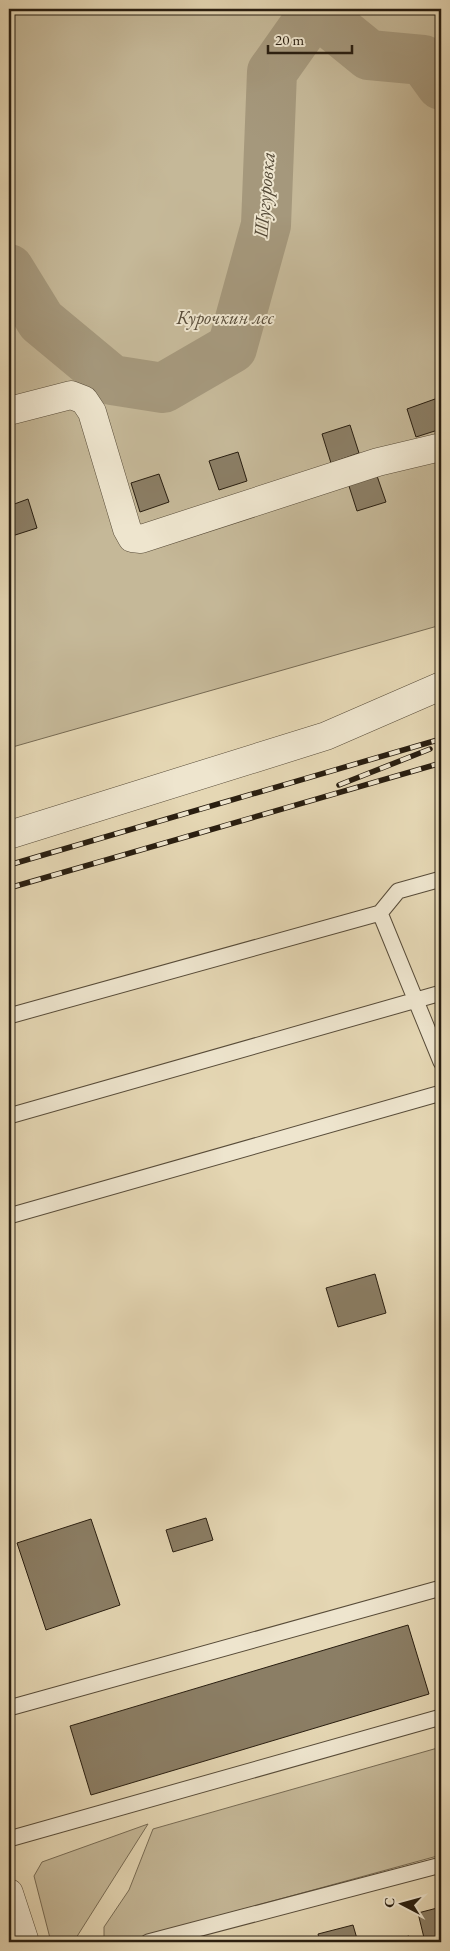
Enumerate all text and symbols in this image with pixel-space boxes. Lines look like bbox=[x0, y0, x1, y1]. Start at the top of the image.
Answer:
scale bar bbox=[268, 22, 351, 54]
text: 20 m bbox=[275, 30, 304, 49]
water label: Шугуровка bbox=[247, 151, 281, 240]
park label: Курочкин лес bbox=[175, 305, 275, 330]
north arrow bbox=[378, 1878, 428, 1928]
text: С bbox=[380, 1897, 399, 1909]

